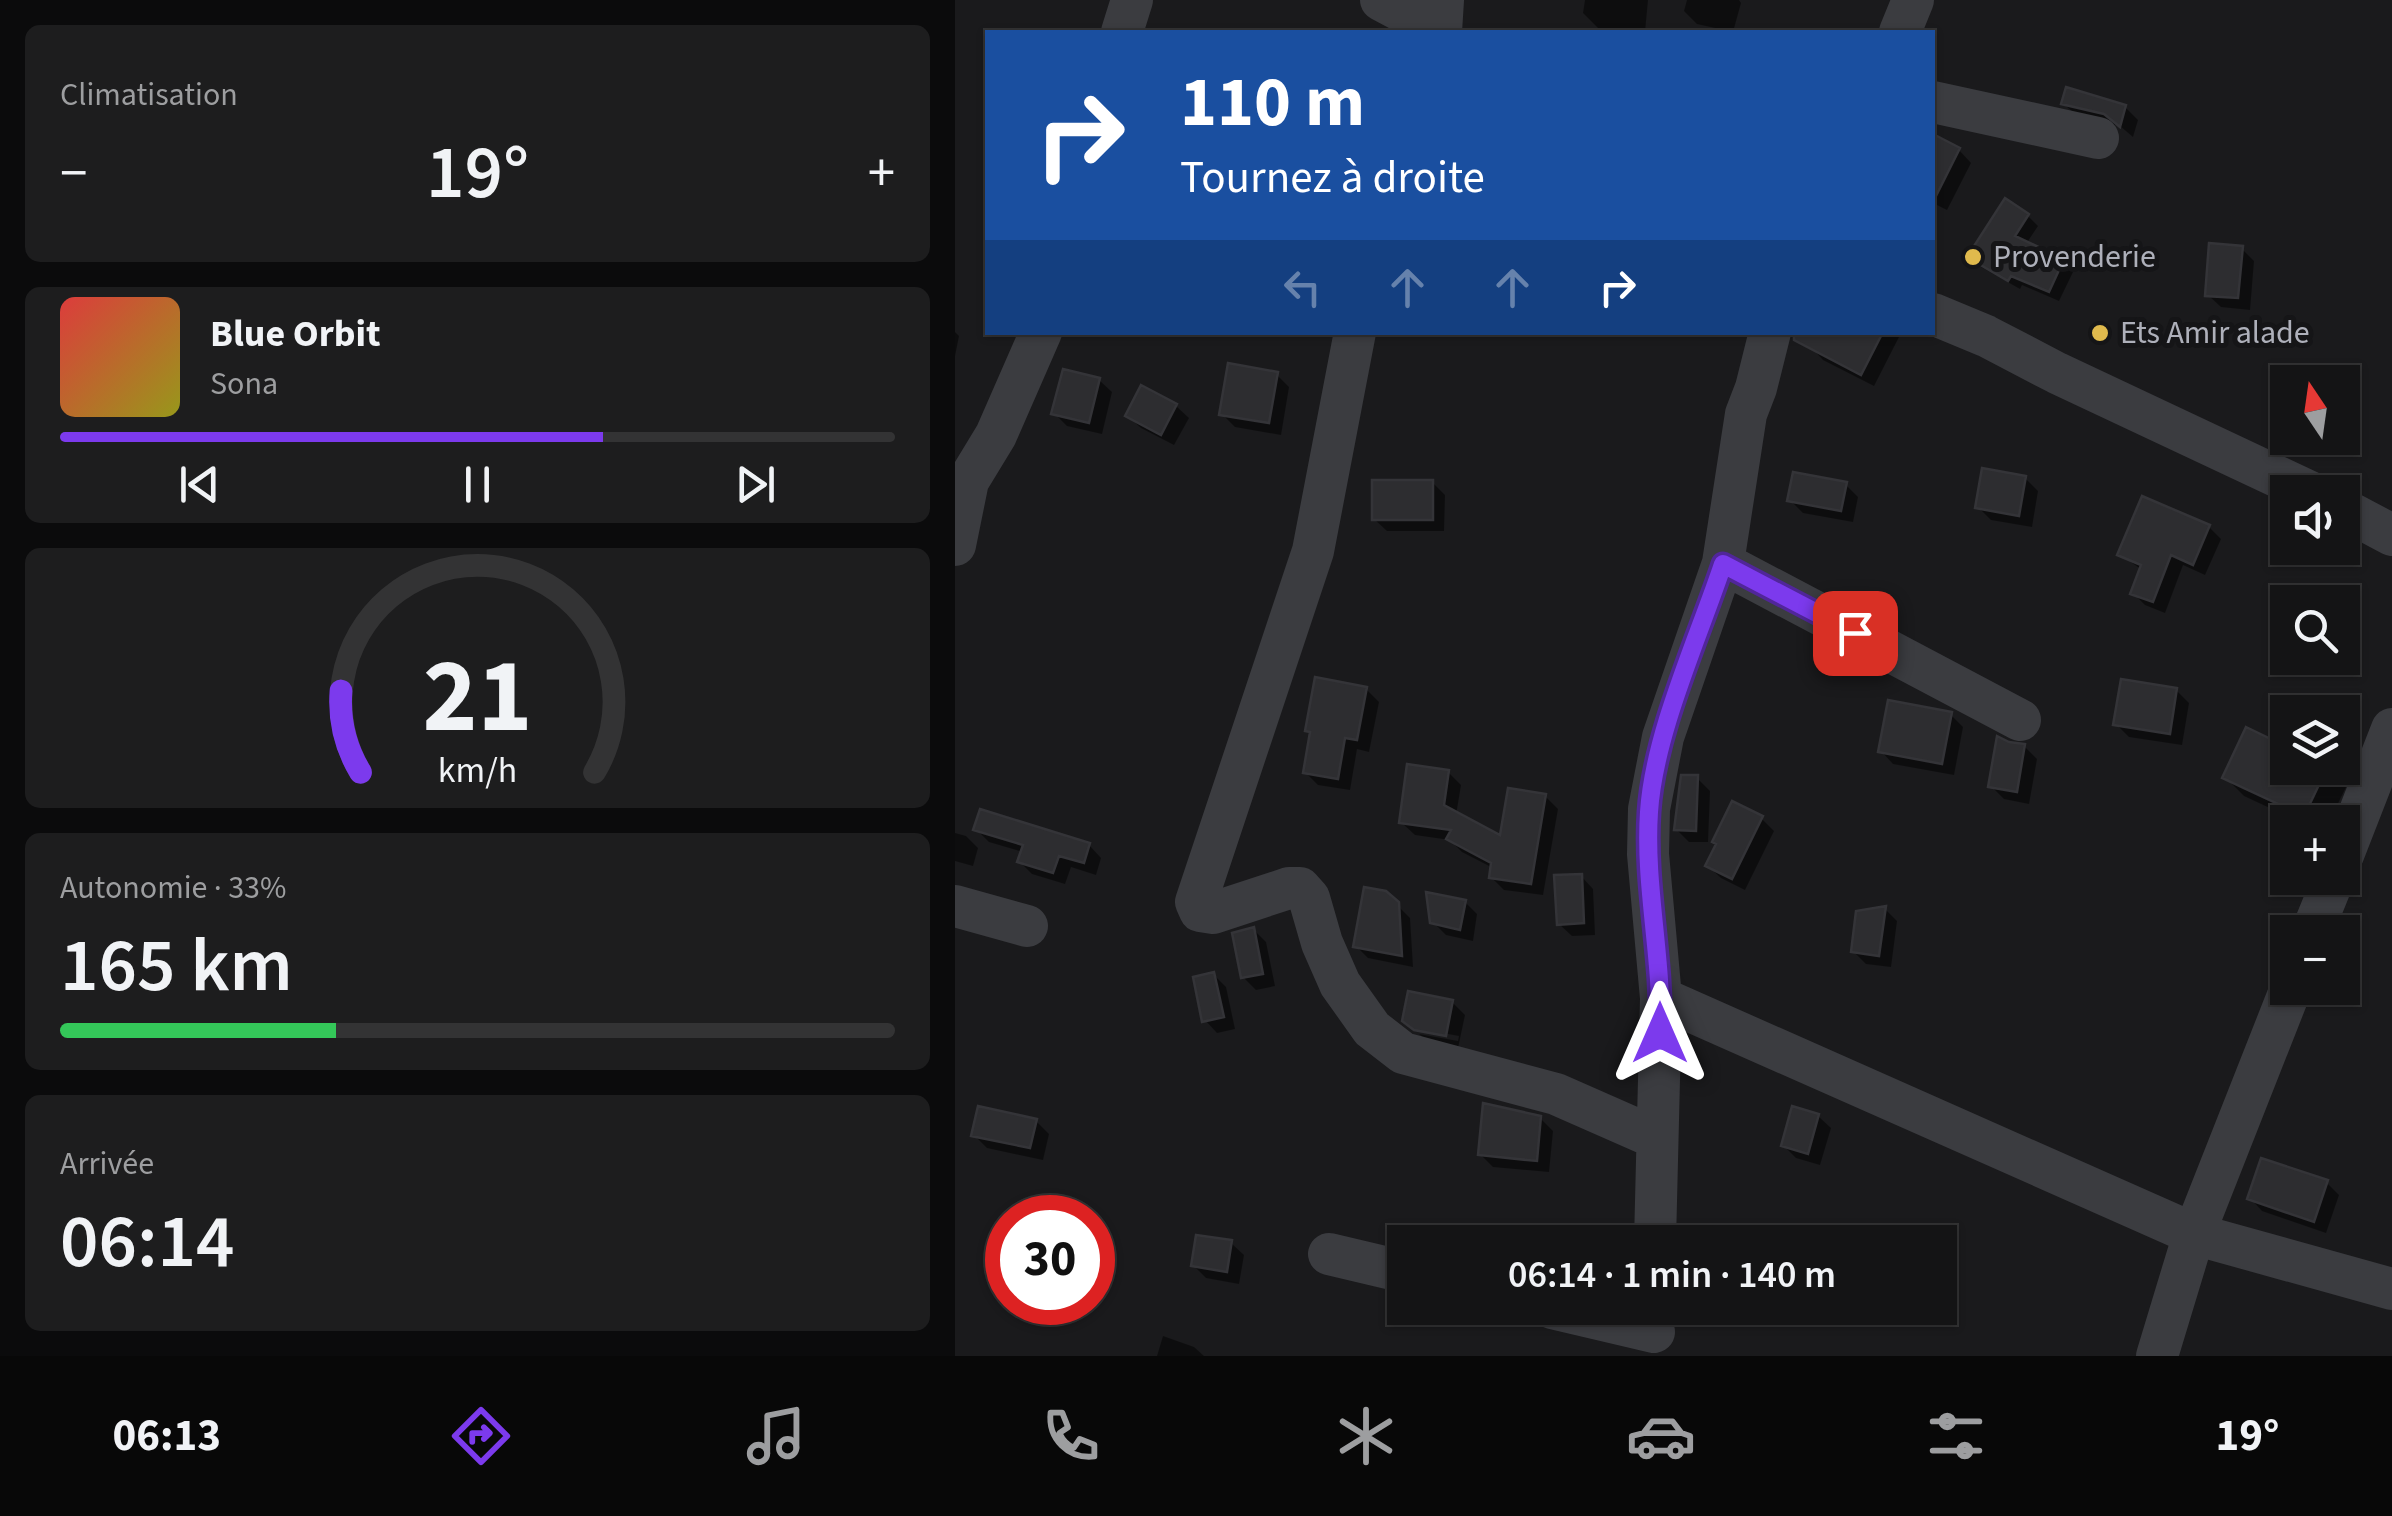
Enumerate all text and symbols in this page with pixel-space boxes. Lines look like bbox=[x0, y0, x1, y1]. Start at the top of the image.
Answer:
text: 110 m bbox=[1180, 53, 1365, 153]
icon: right bbox=[1015, 70, 1145, 200]
text: Climatisation bbox=[60, 72, 238, 118]
text: 19° bbox=[426, 120, 529, 227]
text: − bbox=[60, 135, 87, 213]
text: + bbox=[868, 135, 895, 213]
text: Tournez à droite bbox=[1180, 146, 1485, 210]
place label: Provenderie bbox=[1993, 234, 2156, 280]
marker: Provenderie bbox=[1962, 246, 1984, 268]
icon: left bbox=[1275, 260, 1330, 315]
icon: ahead bbox=[1380, 260, 1435, 315]
icon: ahead bbox=[1485, 260, 1540, 315]
icon: right bbox=[1590, 260, 1645, 315]
text: Blue Orbit bbox=[210, 307, 381, 361]
place label: Ets Amir alade bbox=[2120, 310, 2310, 356]
marker: Ets Amir alade bbox=[2089, 322, 2111, 344]
text: Sona bbox=[210, 361, 278, 407]
north arrow bbox=[2270, 365, 2360, 455]
map controls bbox=[2270, 365, 2360, 1005]
icon: previous bbox=[172, 457, 227, 512]
icon: pause bbox=[450, 457, 505, 512]
icon: next bbox=[728, 457, 783, 512]
button: sound bbox=[2270, 475, 2360, 565]
button: search bbox=[2270, 585, 2360, 675]
pin bbox=[1813, 591, 1898, 676]
icon: arrive bbox=[1828, 606, 1883, 661]
text: 21 bbox=[423, 624, 532, 772]
button: layers bbox=[2270, 695, 2360, 785]
text: km/h bbox=[438, 745, 517, 796]
button: + bbox=[2270, 805, 2360, 895]
text: Autonomie · 33% bbox=[60, 865, 286, 911]
text: 165 km bbox=[60, 913, 293, 1020]
button: − bbox=[2270, 915, 2360, 1005]
position arrow bbox=[1608, 981, 1712, 1085]
text: Arrivée bbox=[60, 1141, 154, 1187]
text: 06:14 bbox=[60, 1189, 235, 1296]
speed limit sign: 30 bbox=[985, 1195, 1115, 1325]
text: 06:14 · 1 min · 140 m bbox=[1508, 1248, 1836, 1302]
icon: directions bbox=[446, 1401, 516, 1471]
icon: music bbox=[741, 1401, 811, 1471]
icon: phone bbox=[1036, 1401, 1106, 1471]
icon: climate bbox=[1331, 1401, 1401, 1471]
icon: car bbox=[1626, 1401, 1696, 1471]
icon: filters bbox=[1921, 1401, 1991, 1471]
text: 06:13 bbox=[112, 1404, 221, 1468]
text: 19° bbox=[2216, 1404, 2280, 1468]

